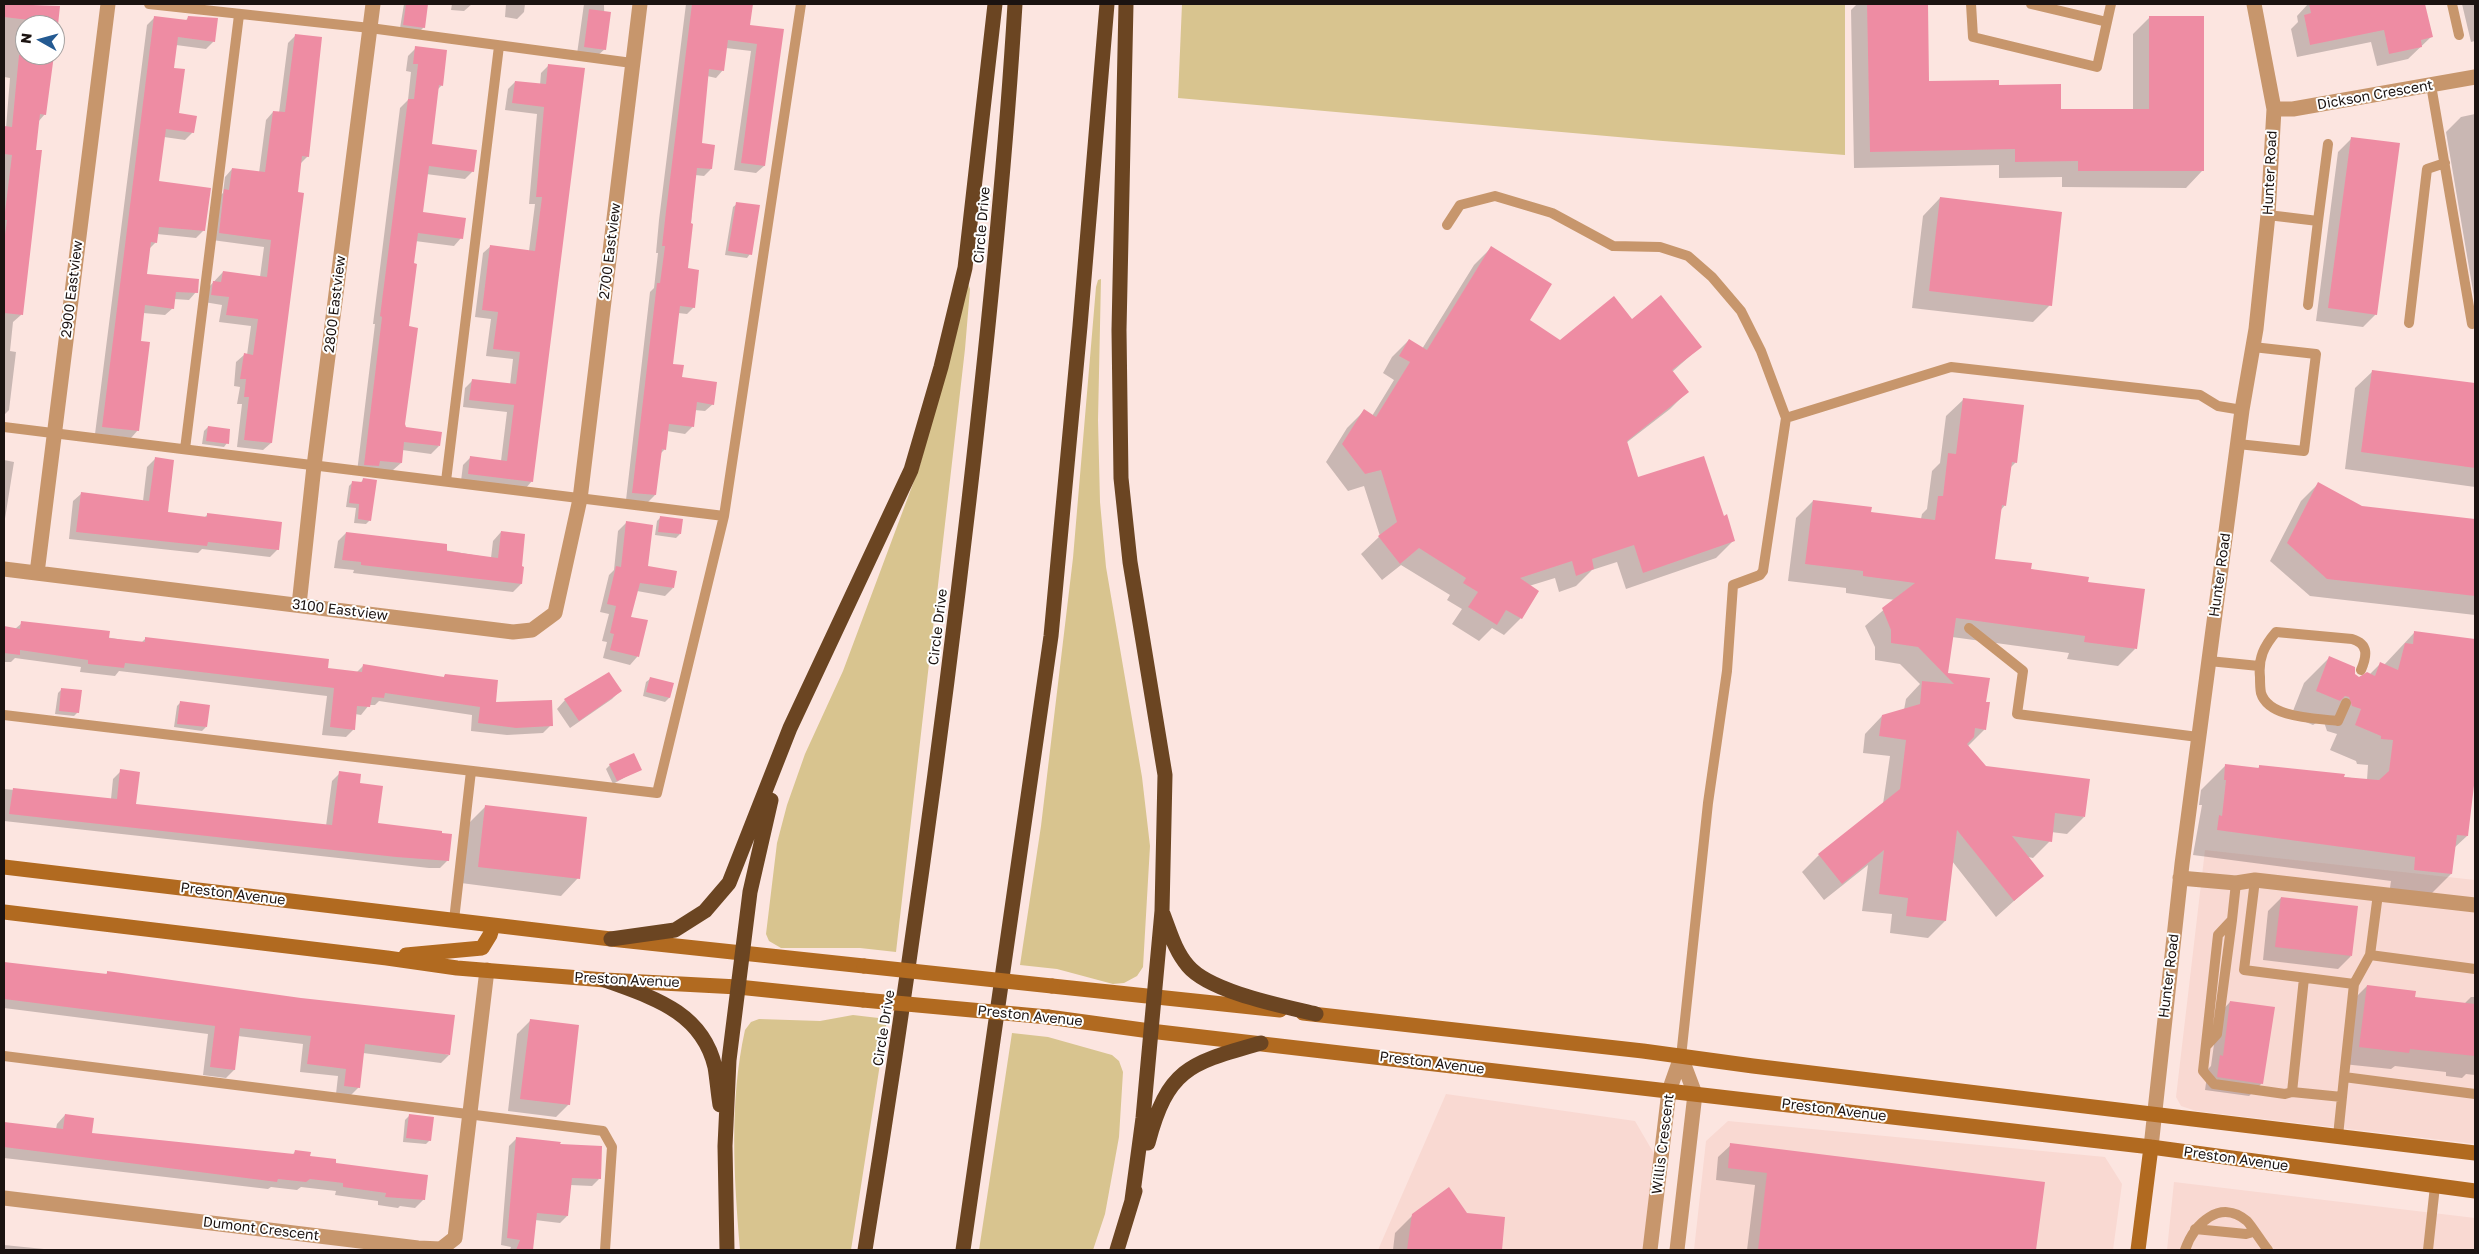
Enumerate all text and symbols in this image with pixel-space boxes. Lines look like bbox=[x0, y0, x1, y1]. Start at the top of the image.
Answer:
north arrow bbox=[15, 15, 65, 65]
text: N bbox=[17, 32, 35, 45]
street label: Dickson Crescent bbox=[2316, 77, 2434, 113]
street label: Hunter Road bbox=[2259, 130, 2281, 216]
street label: Circle Drive bbox=[970, 186, 994, 264]
street label: 2700 Eastview bbox=[596, 202, 624, 300]
street label: 2900 Eastview bbox=[58, 239, 86, 339]
street label: 2800 Eastview bbox=[321, 254, 349, 354]
street label: Hunter Road bbox=[2206, 532, 2234, 618]
street label: Circle Drive bbox=[925, 588, 951, 666]
street label: 3100 Eastview bbox=[291, 596, 389, 624]
street label: Preston Avenue bbox=[180, 879, 286, 909]
street label: Hunter Road bbox=[2156, 933, 2182, 1019]
street label: Preston Avenue bbox=[574, 969, 680, 991]
street label: Circle Drive bbox=[870, 989, 898, 1067]
street label: Preston Avenue bbox=[977, 1002, 1083, 1030]
street label: Preston Avenue bbox=[1379, 1048, 1485, 1078]
street label: Willis Crescent bbox=[1649, 1093, 1677, 1195]
street label: Preston Avenue bbox=[1781, 1095, 1887, 1125]
street label: Preston Avenue bbox=[2183, 1143, 2289, 1175]
street label: Dumont Crescent bbox=[202, 1214, 320, 1244]

